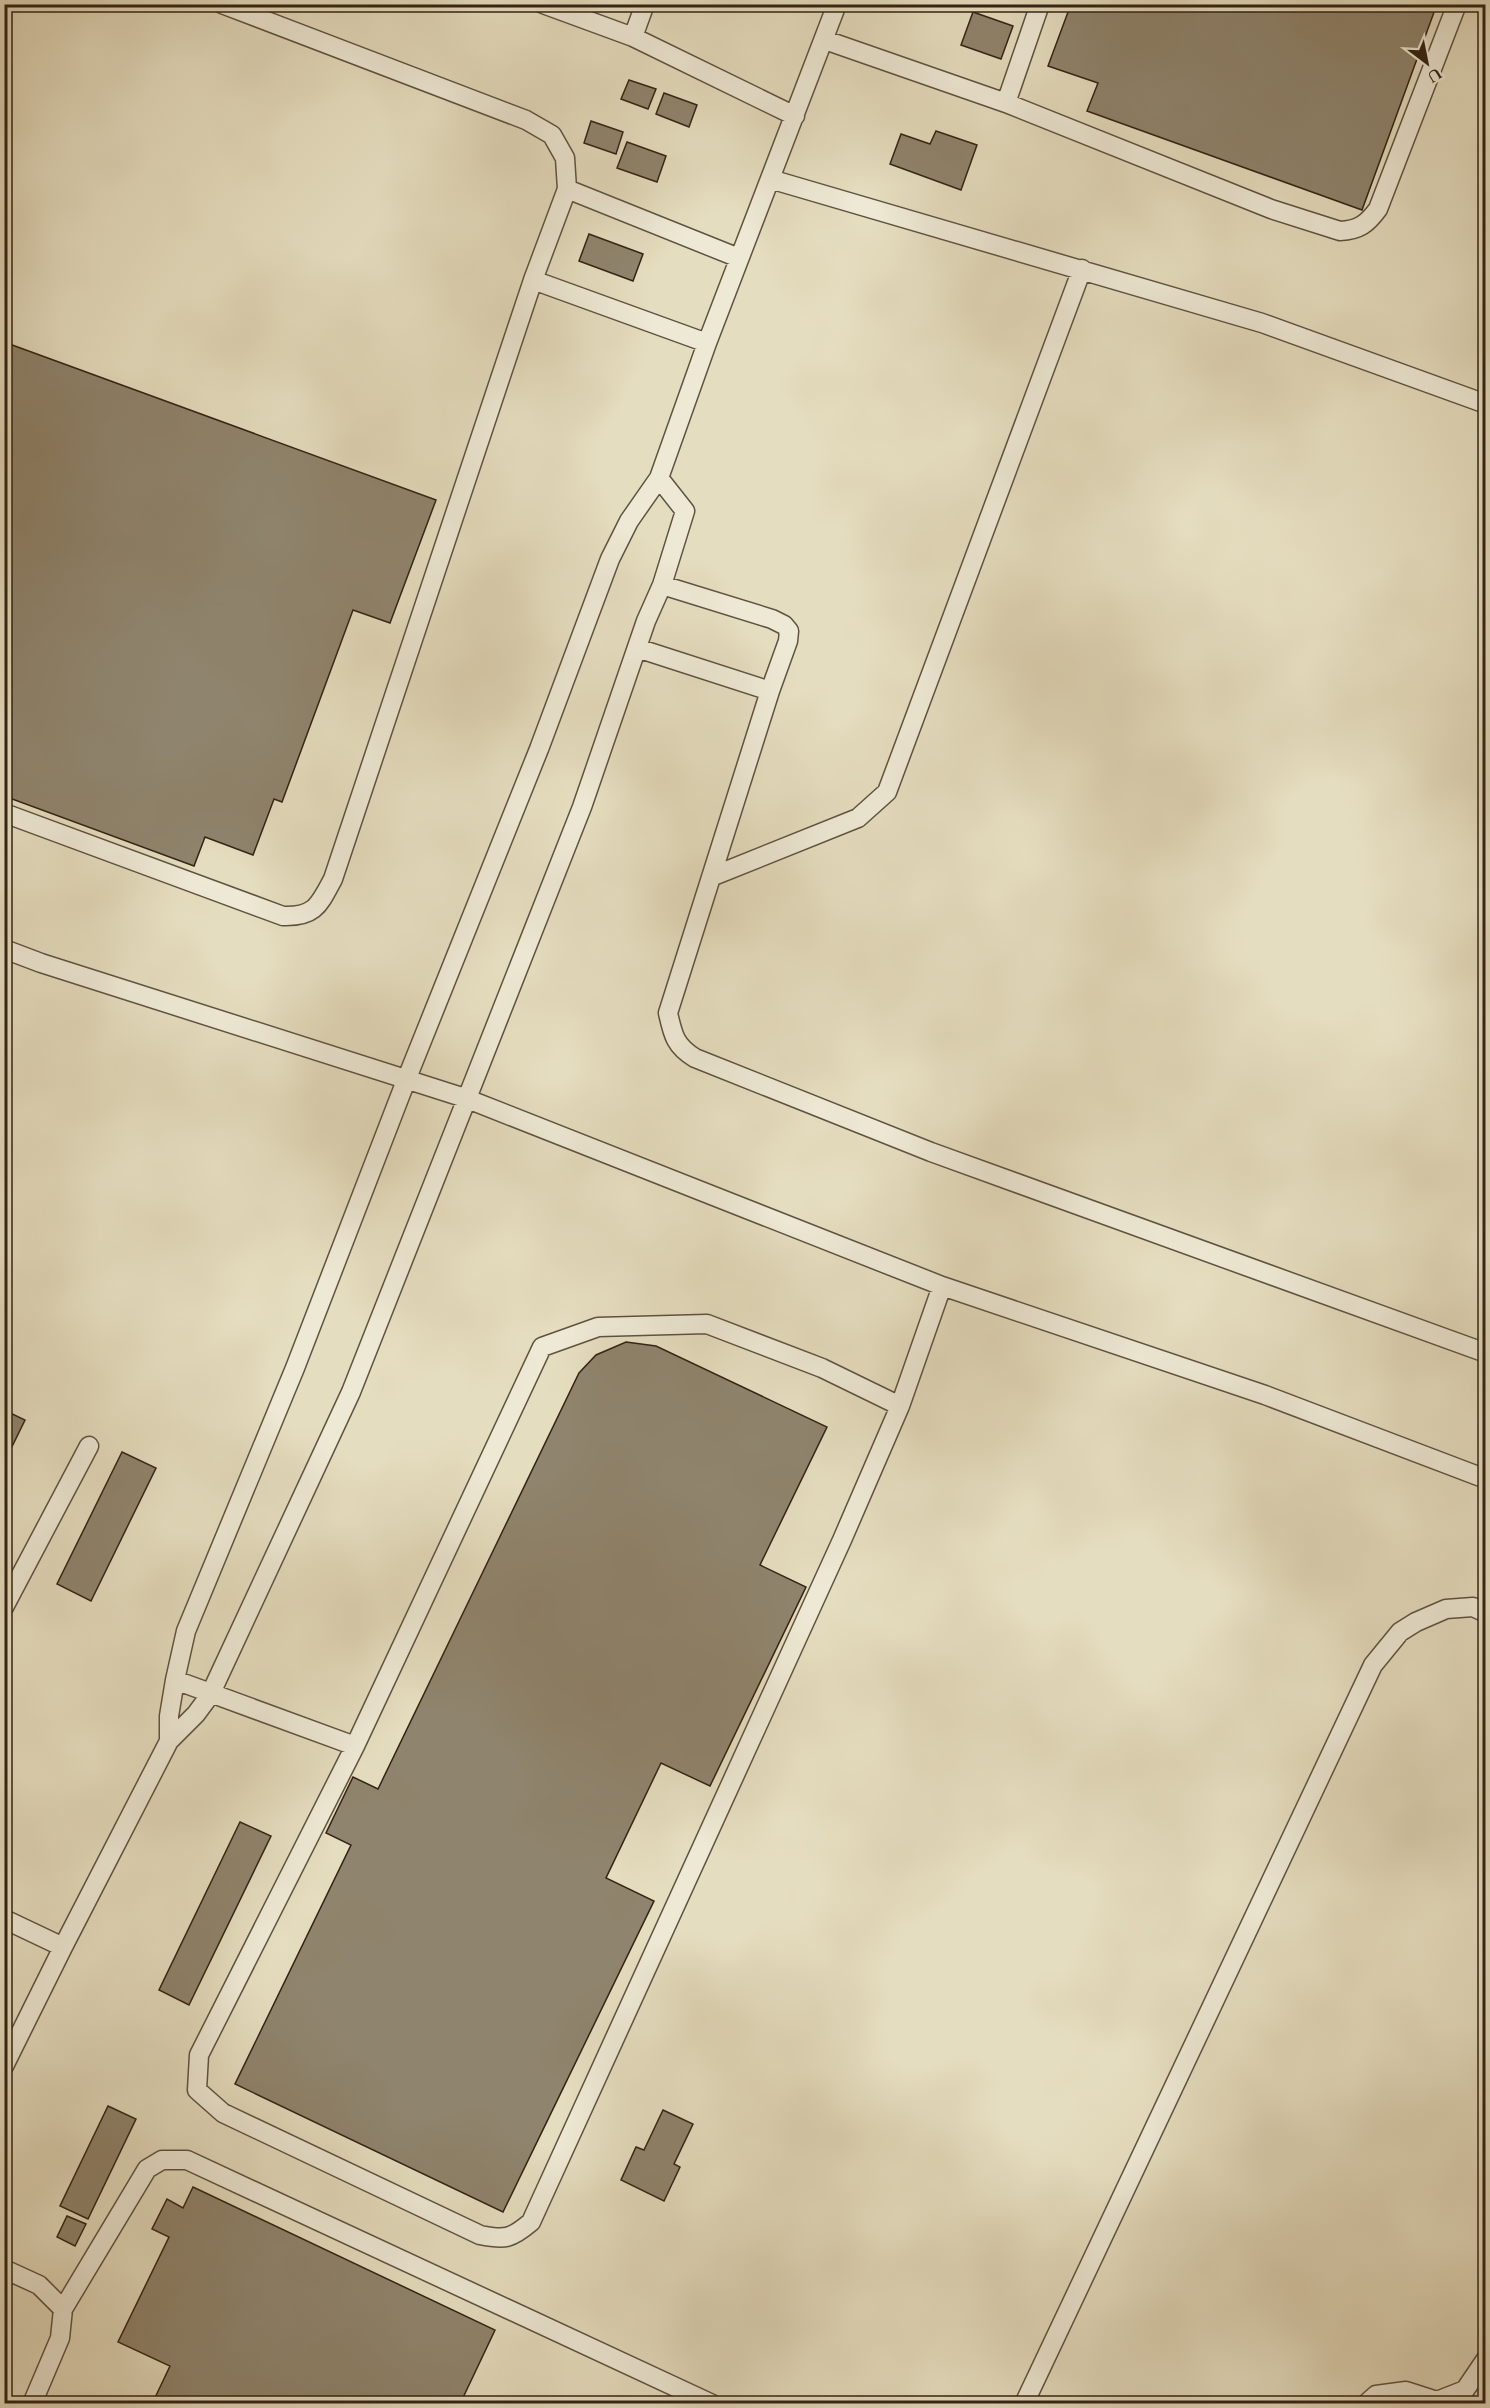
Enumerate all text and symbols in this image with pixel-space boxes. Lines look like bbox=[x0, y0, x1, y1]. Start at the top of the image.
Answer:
north arrow bbox=[1397, 33, 1457, 93]
text: U bbox=[1423, 62, 1446, 88]

